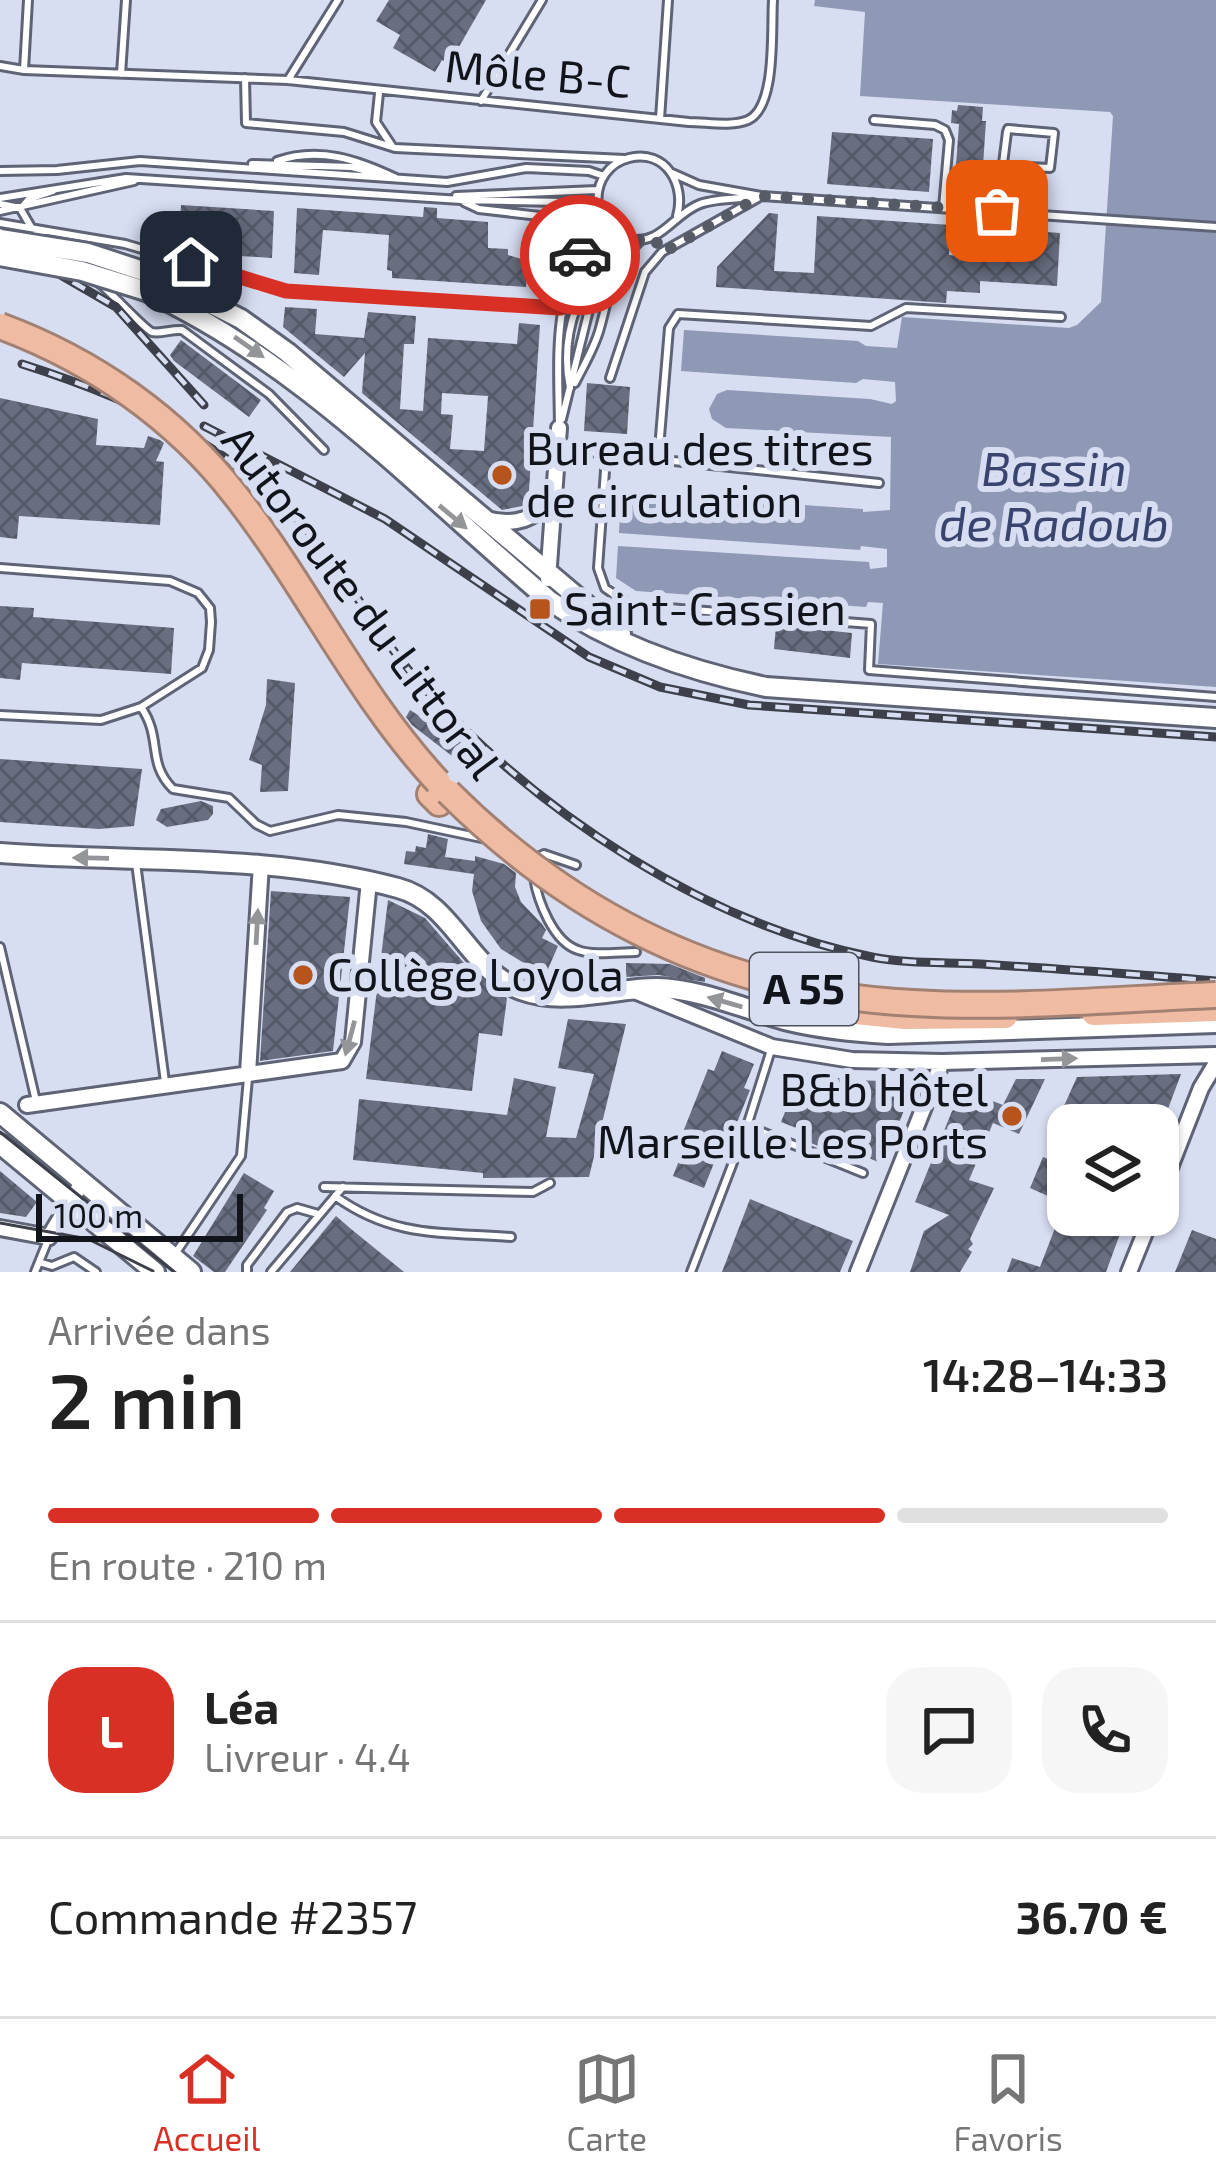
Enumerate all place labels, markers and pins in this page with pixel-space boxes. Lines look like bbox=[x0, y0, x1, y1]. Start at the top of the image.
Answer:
pin bbox=[946, 160, 1048, 262]
pin bbox=[140, 211, 242, 313]
place label: Bureau des titres de circulation bbox=[526, 420, 874, 526]
marker: Bureau des titres de circulation bbox=[489, 462, 515, 488]
place label: Saint-Cassien bbox=[564, 580, 846, 634]
marker: Saint-Cassien bbox=[527, 596, 553, 622]
place label: Collège Loyola bbox=[327, 946, 624, 1000]
marker: Collège Loyola bbox=[290, 962, 316, 988]
place label: B&b Hôtel Marseille Les Ports bbox=[597, 1061, 988, 1167]
marker: B&b Hôtel Marseille Les Ports bbox=[999, 1103, 1025, 1129]

